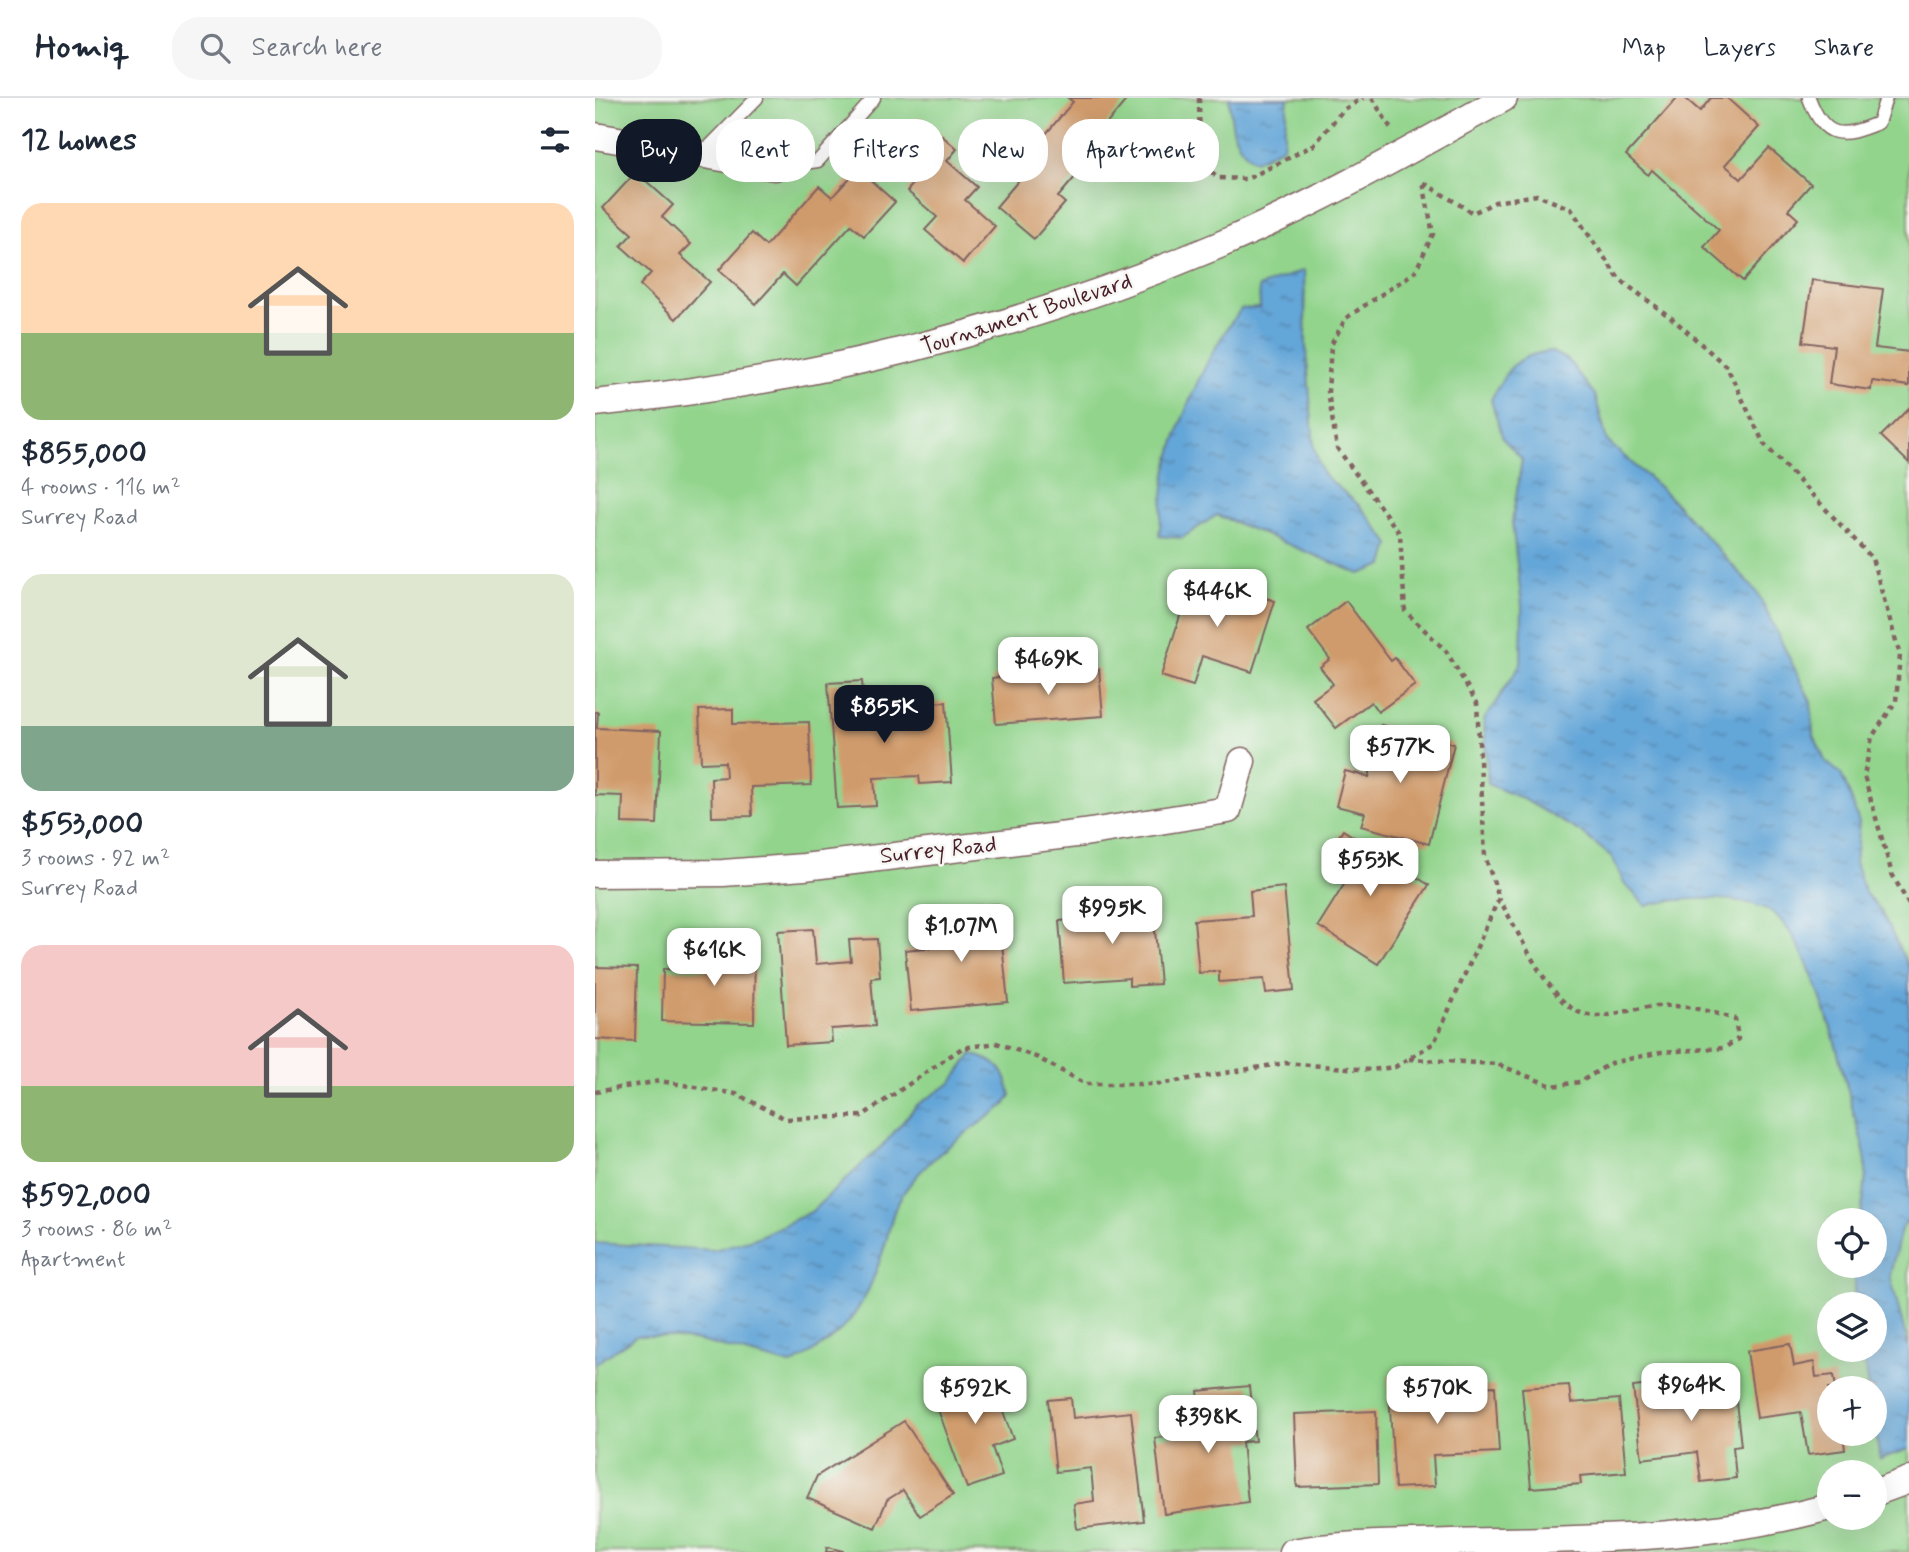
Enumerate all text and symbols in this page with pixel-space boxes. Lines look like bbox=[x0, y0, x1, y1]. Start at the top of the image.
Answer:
search box bbox=[172, 17, 662, 80]
text: Homiq bbox=[35, 26, 130, 70]
icon: search bbox=[196, 29, 234, 67]
text: Search here bbox=[252, 31, 382, 65]
text: Map bbox=[1622, 33, 1666, 64]
text: Layers bbox=[1704, 33, 1776, 64]
text: Share bbox=[1814, 33, 1874, 64]
chip: Buy bbox=[616, 119, 702, 182]
chip: Rent bbox=[716, 119, 815, 182]
chip: Filters bbox=[829, 119, 944, 182]
chip: New bbox=[958, 119, 1048, 182]
chip: Apartment bbox=[1062, 119, 1219, 182]
text: 12 homes bbox=[21, 121, 137, 160]
icon: filters bbox=[536, 121, 574, 159]
icon: home bbox=[235, 248, 361, 374]
street label: Tournament Boulevard bbox=[917, 267, 1136, 363]
text: $855,000 bbox=[21, 434, 147, 473]
text: 4 rooms · 116 m² bbox=[21, 473, 181, 503]
text: Surrey Road bbox=[21, 503, 138, 533]
pin: $446K bbox=[1168, 570, 1266, 629]
text: $446K bbox=[1183, 577, 1251, 607]
icon: home bbox=[235, 619, 361, 745]
pin: $469K bbox=[999, 638, 1097, 697]
text: $469K bbox=[1014, 645, 1082, 675]
pin: $855K bbox=[835, 686, 933, 745]
text: $855K bbox=[850, 693, 918, 723]
pin: $577K bbox=[1351, 726, 1449, 785]
text: $577K bbox=[1366, 733, 1434, 763]
text: $553,000 bbox=[21, 805, 143, 844]
street label: Surrey Road bbox=[878, 830, 998, 872]
pin: $553K bbox=[1321, 838, 1419, 898]
text: 3 rooms · 92 m² bbox=[21, 844, 170, 874]
text: $553K bbox=[1337, 846, 1403, 876]
text: Surrey Road bbox=[21, 874, 138, 904]
pin: $995K bbox=[1063, 886, 1161, 946]
text: $995K bbox=[1078, 894, 1146, 924]
pin: $1.07M bbox=[904, 904, 1018, 964]
text: $1.07M bbox=[924, 912, 998, 942]
pin: $616K bbox=[665, 928, 763, 988]
text: $616K bbox=[683, 936, 745, 966]
icon: home bbox=[235, 990, 361, 1116]
text: $592,000 bbox=[21, 1176, 151, 1215]
map controls bbox=[1817, 1208, 1887, 1530]
button: locate bbox=[1817, 1208, 1887, 1278]
text: 3 rooms · 86 m² bbox=[21, 1215, 172, 1245]
text: Apartment bbox=[21, 1245, 126, 1275]
button: layers bbox=[1817, 1292, 1887, 1362]
pin: $964K bbox=[1642, 1364, 1740, 1423]
pin: $592K bbox=[926, 1366, 1024, 1426]
pin: $570K bbox=[1388, 1366, 1486, 1426]
text: $964K bbox=[1657, 1371, 1725, 1401]
text: $592K bbox=[940, 1374, 1010, 1404]
text: $570K bbox=[1403, 1374, 1471, 1404]
button: + bbox=[1817, 1376, 1887, 1446]
pin: $398K bbox=[1159, 1396, 1257, 1455]
text: $398K bbox=[1175, 1403, 1241, 1433]
button: − bbox=[1817, 1460, 1887, 1530]

